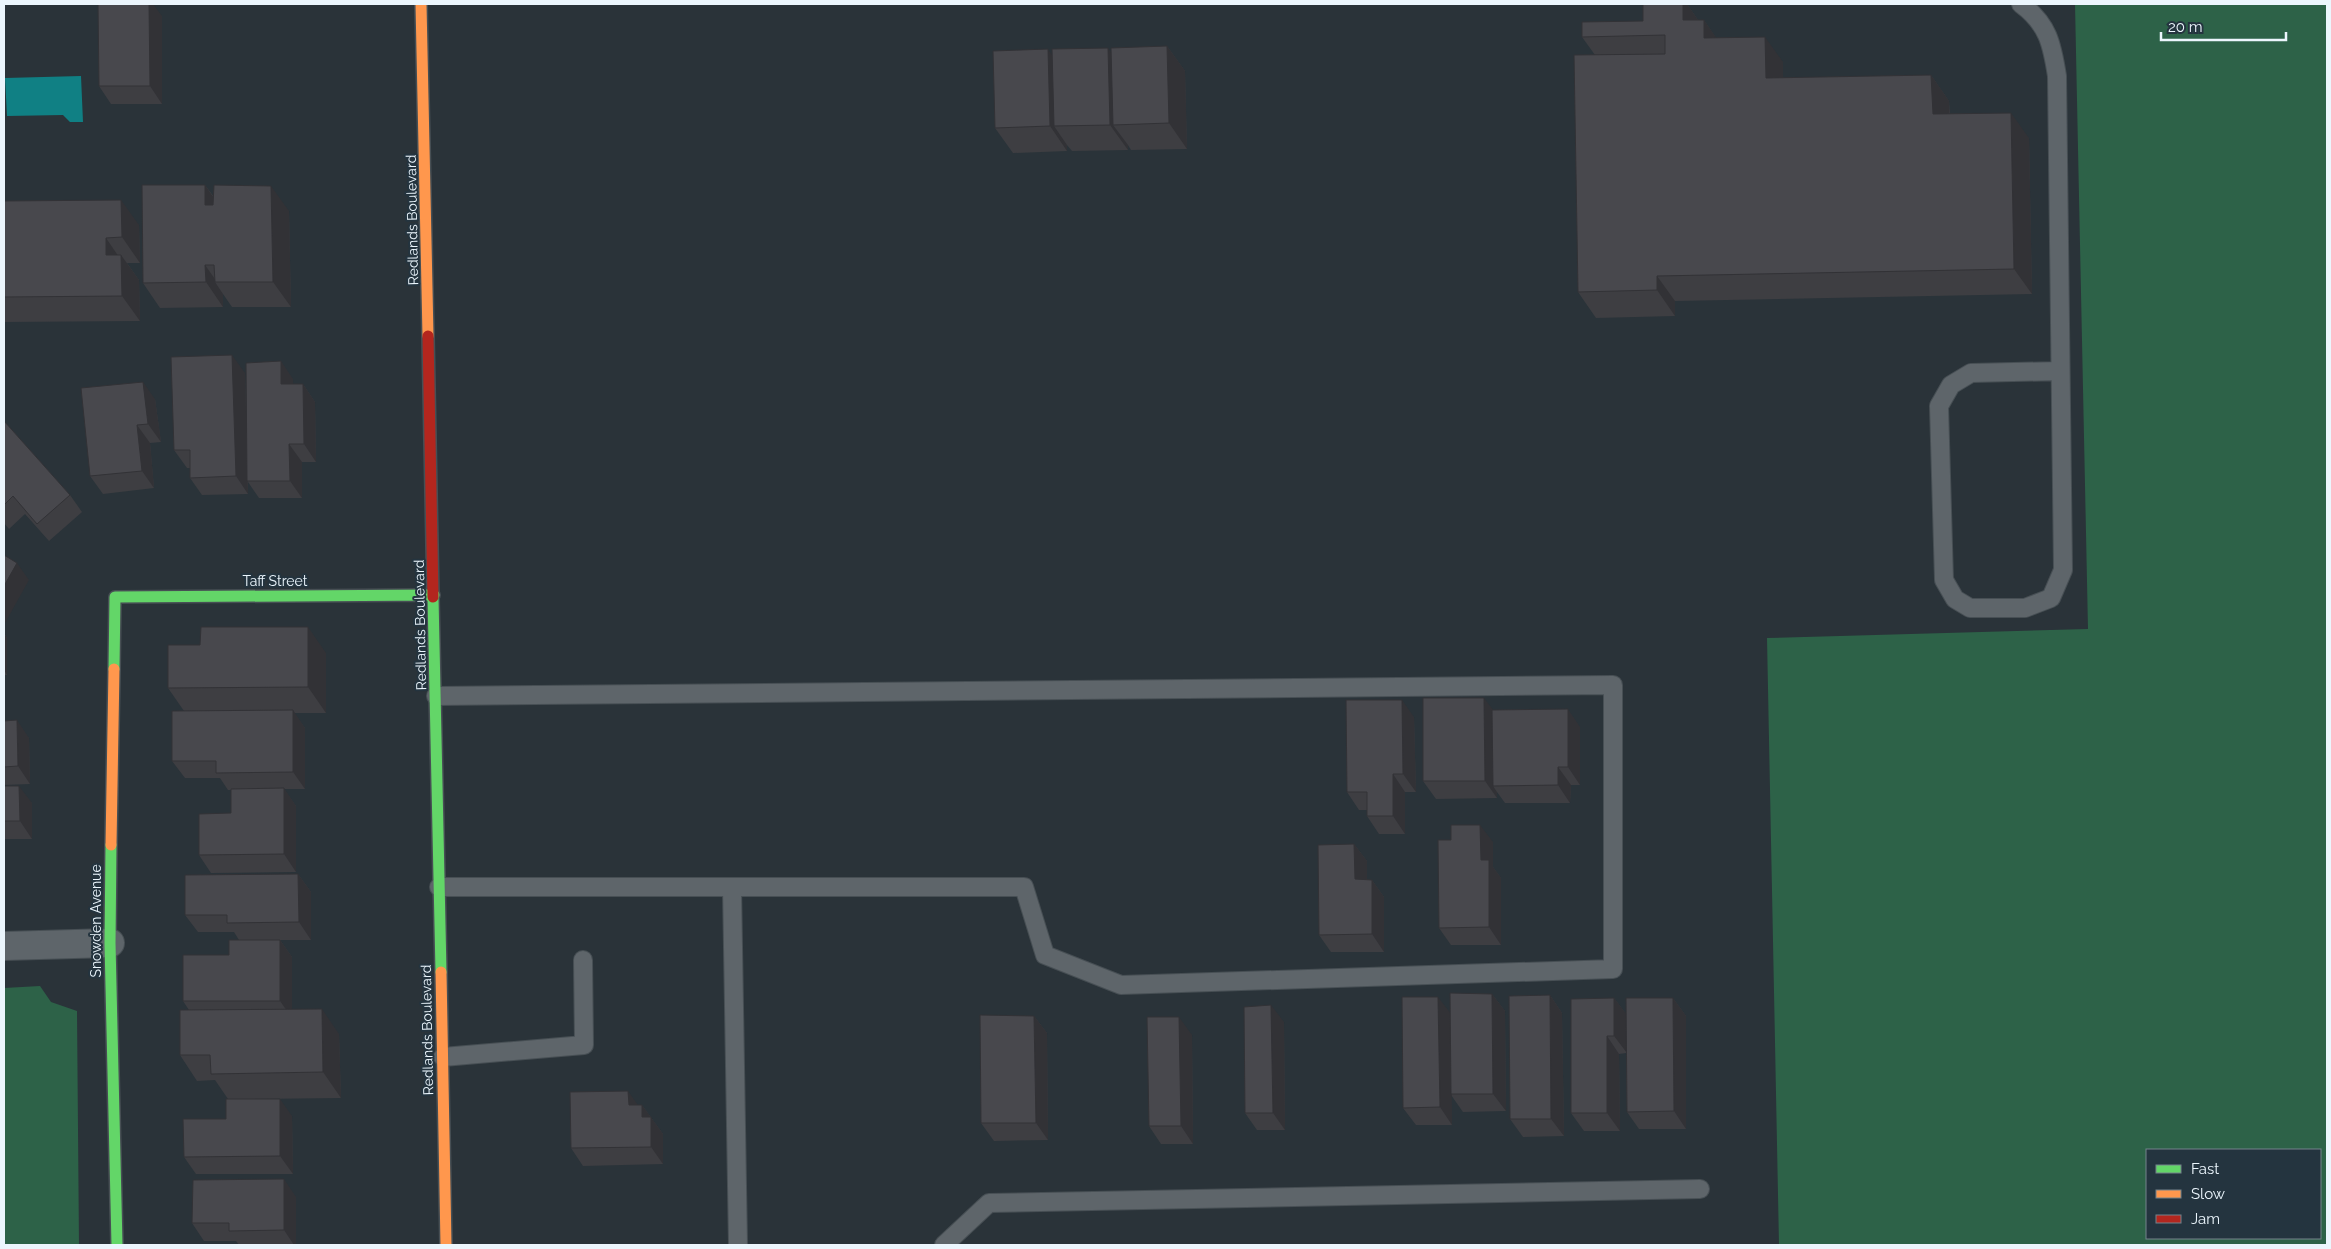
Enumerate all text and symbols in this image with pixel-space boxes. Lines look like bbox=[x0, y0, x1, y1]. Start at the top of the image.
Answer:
scale bar bbox=[2161, 10, 2286, 42]
text: 20 m bbox=[2168, 18, 2203, 36]
street label: Redlands Boulevard bbox=[403, 155, 421, 285]
street label: Redlands Boulevard bbox=[411, 560, 429, 690]
street label: Taff Street bbox=[243, 573, 308, 589]
street label: Snowden Avenue bbox=[88, 864, 104, 978]
street label: Redlands Boulevard bbox=[418, 965, 436, 1095]
legend bbox=[2146, 1149, 2321, 1239]
text: Fast bbox=[2191, 1160, 2219, 1178]
text: Slow bbox=[2191, 1185, 2225, 1203]
text: Jam bbox=[2191, 1210, 2220, 1228]

